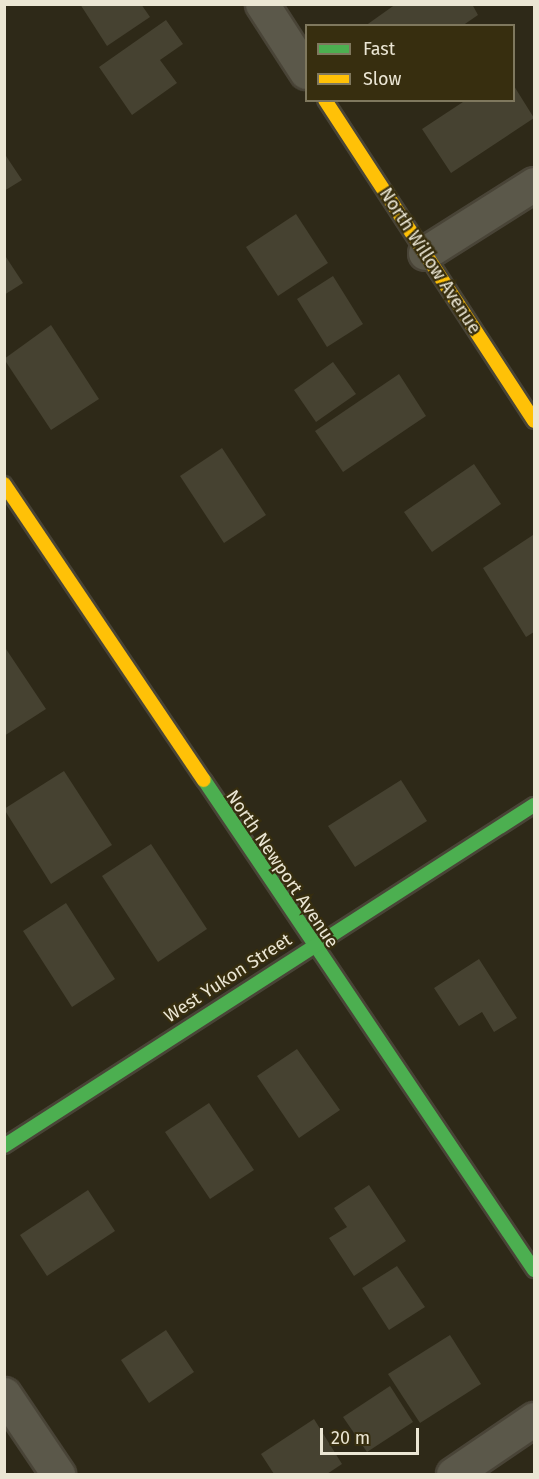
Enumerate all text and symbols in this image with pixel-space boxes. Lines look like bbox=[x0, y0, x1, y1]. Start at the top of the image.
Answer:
legend bbox=[305, 24, 515, 102]
text: Fast bbox=[363, 38, 395, 60]
text: Slow bbox=[363, 68, 401, 90]
street label: North Willow Avenue bbox=[375, 184, 485, 338]
street label: North Newport Avenue bbox=[221, 786, 343, 952]
street label: West Yukon Street bbox=[160, 929, 296, 1027]
scale bar bbox=[323, 1416, 422, 1454]
text: 20 m bbox=[331, 1427, 370, 1449]

